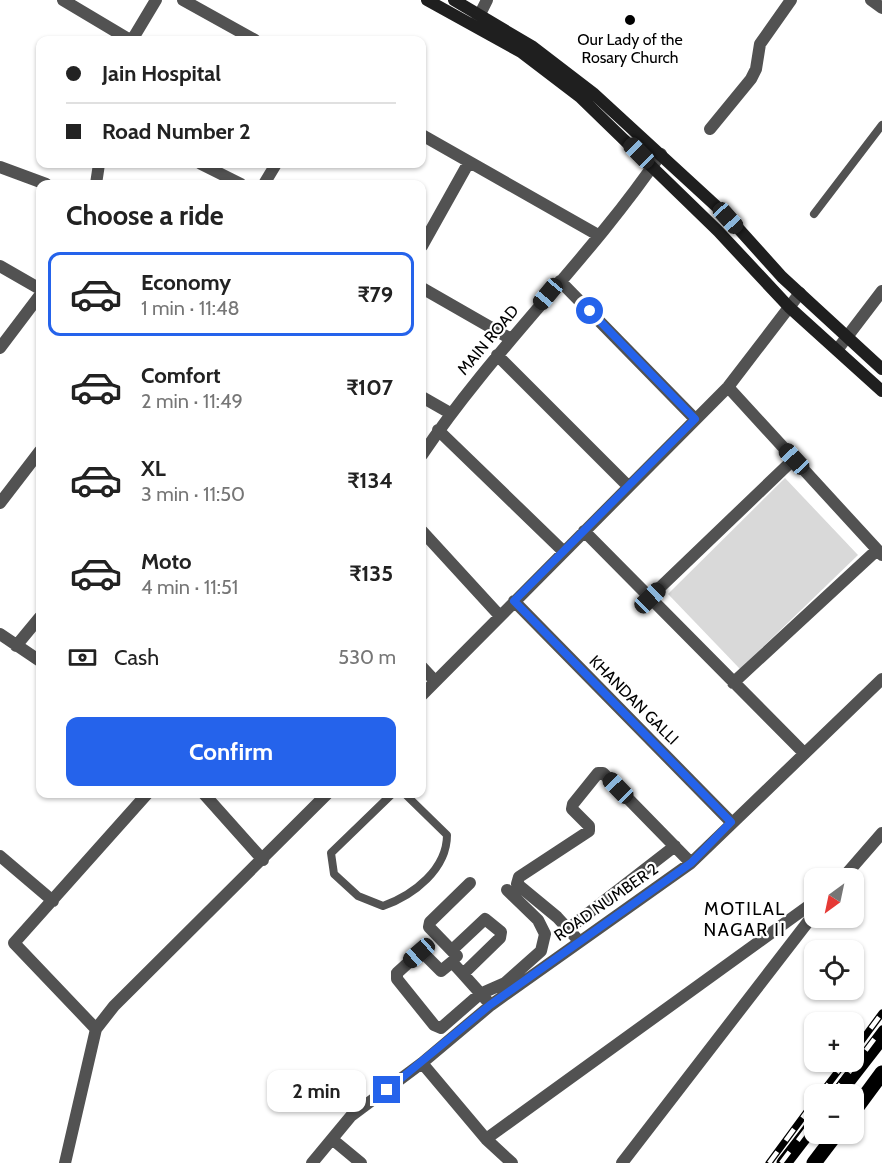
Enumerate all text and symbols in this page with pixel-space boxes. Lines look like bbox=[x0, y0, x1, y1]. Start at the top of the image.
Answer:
marker: Our Lady of the Rosary Church bbox=[623, 13, 637, 27]
place label: Our Lady of the Rosary Church bbox=[577, 30, 683, 67]
text: Jain Hospital bbox=[102, 60, 221, 87]
text: Road Number 2 bbox=[102, 118, 251, 145]
car bbox=[620, 134, 658, 172]
text: Choose a ride bbox=[66, 199, 224, 232]
car bbox=[709, 199, 747, 237]
icon: car bbox=[69, 267, 123, 321]
text: Economy bbox=[141, 269, 231, 296]
car bbox=[530, 274, 566, 314]
text: ₹79 bbox=[357, 281, 393, 308]
text: 1 min · 11:48 bbox=[141, 296, 240, 320]
route start bbox=[576, 297, 603, 324]
street label: MAIN ROAD bbox=[453, 301, 523, 379]
icon: car bbox=[69, 360, 123, 414]
text: Comfort bbox=[141, 362, 220, 389]
text: ₹107 bbox=[346, 374, 393, 401]
text: 2 min · 11:49 bbox=[141, 389, 243, 413]
car bbox=[775, 440, 813, 478]
icon: car bbox=[69, 453, 123, 507]
text: XL bbox=[141, 455, 166, 482]
text: ₹134 bbox=[347, 467, 393, 494]
text: 3 min · 11:50 bbox=[141, 482, 245, 506]
icon: car bbox=[69, 546, 123, 600]
text: Moto bbox=[141, 548, 192, 575]
text: ₹135 bbox=[349, 560, 393, 587]
text: 4 min · 11:51 bbox=[141, 575, 238, 599]
car bbox=[631, 579, 669, 617]
icon: cash bbox=[66, 641, 99, 674]
text: Cash bbox=[114, 644, 159, 671]
text: 530 m bbox=[338, 645, 396, 669]
street label: KHANDAN GALLI bbox=[585, 651, 683, 749]
button: Confirm bbox=[66, 717, 396, 786]
car bbox=[599, 769, 637, 807]
street label: ROAD NUMBER 2 bbox=[550, 859, 662, 945]
north arrow bbox=[804, 868, 864, 928]
map controls bbox=[804, 868, 864, 1144]
district label: MOTILAL NAGAR II bbox=[704, 898, 786, 941]
car bbox=[400, 934, 438, 972]
button: locate bbox=[804, 940, 864, 1000]
button: + bbox=[804, 1012, 864, 1072]
callout: 2 min bbox=[267, 1069, 366, 1111]
route end bbox=[373, 1076, 400, 1103]
text: 2 min bbox=[292, 1079, 341, 1103]
button: − bbox=[804, 1084, 864, 1144]

